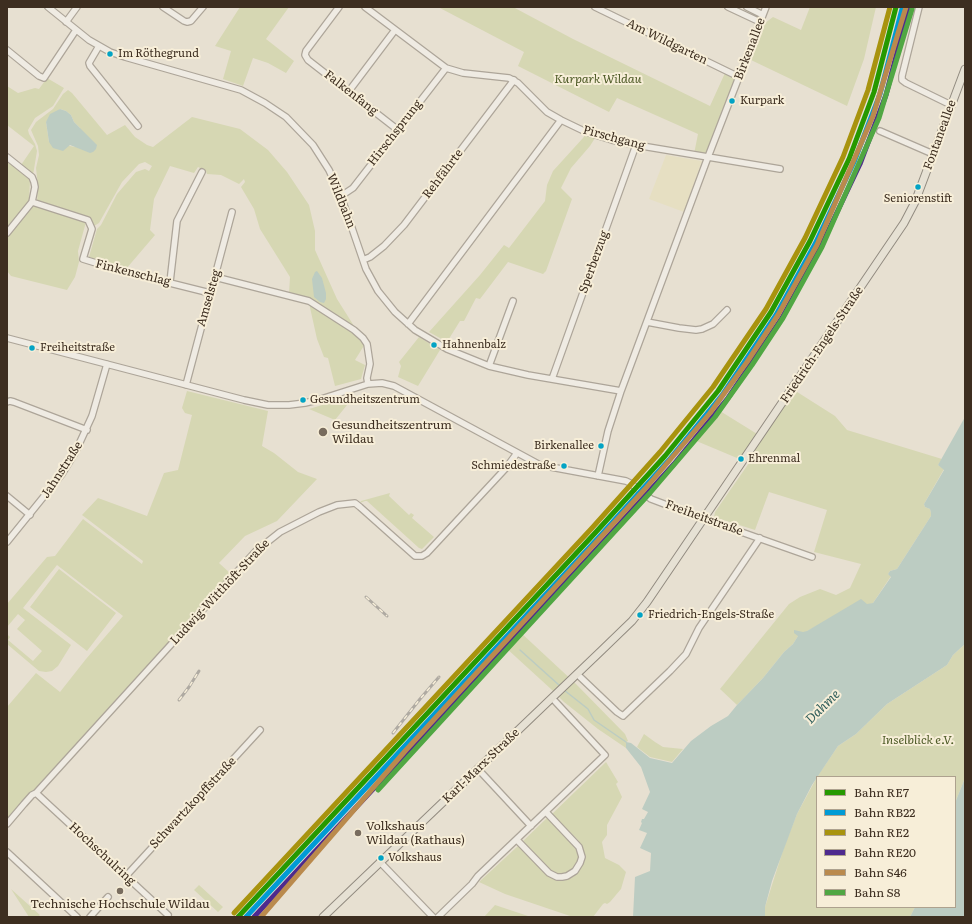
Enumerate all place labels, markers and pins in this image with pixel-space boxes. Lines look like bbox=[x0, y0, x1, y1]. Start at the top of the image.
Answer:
place label: Im Röthegrund bbox=[118, 47, 199, 61]
marker: Im Röthegrund bbox=[105, 49, 115, 59]
place label: Kurpark bbox=[740, 94, 784, 108]
marker: Kurpark bbox=[727, 96, 737, 106]
marker: Seniorenstift bbox=[913, 182, 923, 192]
place label: Seniorenstift bbox=[884, 192, 952, 206]
place label: Hahnenbalz bbox=[442, 338, 506, 352]
marker: Hahnenbalz bbox=[429, 340, 439, 350]
place label: Freiheitstraße bbox=[40, 341, 115, 355]
marker: Freiheitstraße bbox=[27, 343, 37, 353]
place label: Gesundheitszentrum bbox=[310, 393, 420, 407]
marker: Gesundheitszentrum bbox=[298, 395, 308, 405]
place label: Gesundheitszentrum Wildau bbox=[332, 418, 452, 446]
marker: Gesundheitszentrum Wildau bbox=[317, 426, 329, 438]
place label: Birkenallee bbox=[534, 439, 594, 453]
marker: Birkenallee bbox=[596, 441, 606, 451]
place label: Ehrenmal bbox=[748, 452, 800, 466]
marker: Ehrenmal bbox=[736, 454, 746, 464]
place label: Schmiedestraße bbox=[471, 459, 556, 473]
marker: Schmiedestraße bbox=[559, 461, 569, 471]
place label: Friedrich-Engels-Straße bbox=[648, 608, 774, 622]
marker: Friedrich-Engels-Straße bbox=[635, 610, 645, 620]
place label: Volkshaus Wildau (Rathaus) bbox=[366, 819, 465, 847]
marker: Volkshaus Wildau (Rathaus) bbox=[353, 828, 363, 838]
place label: Volkshaus bbox=[388, 851, 442, 865]
marker: Volkshaus bbox=[376, 853, 386, 863]
marker: Technische Hochschule Wildau bbox=[115, 886, 125, 896]
place label: Technische Hochschule Wildau bbox=[30, 897, 210, 911]

